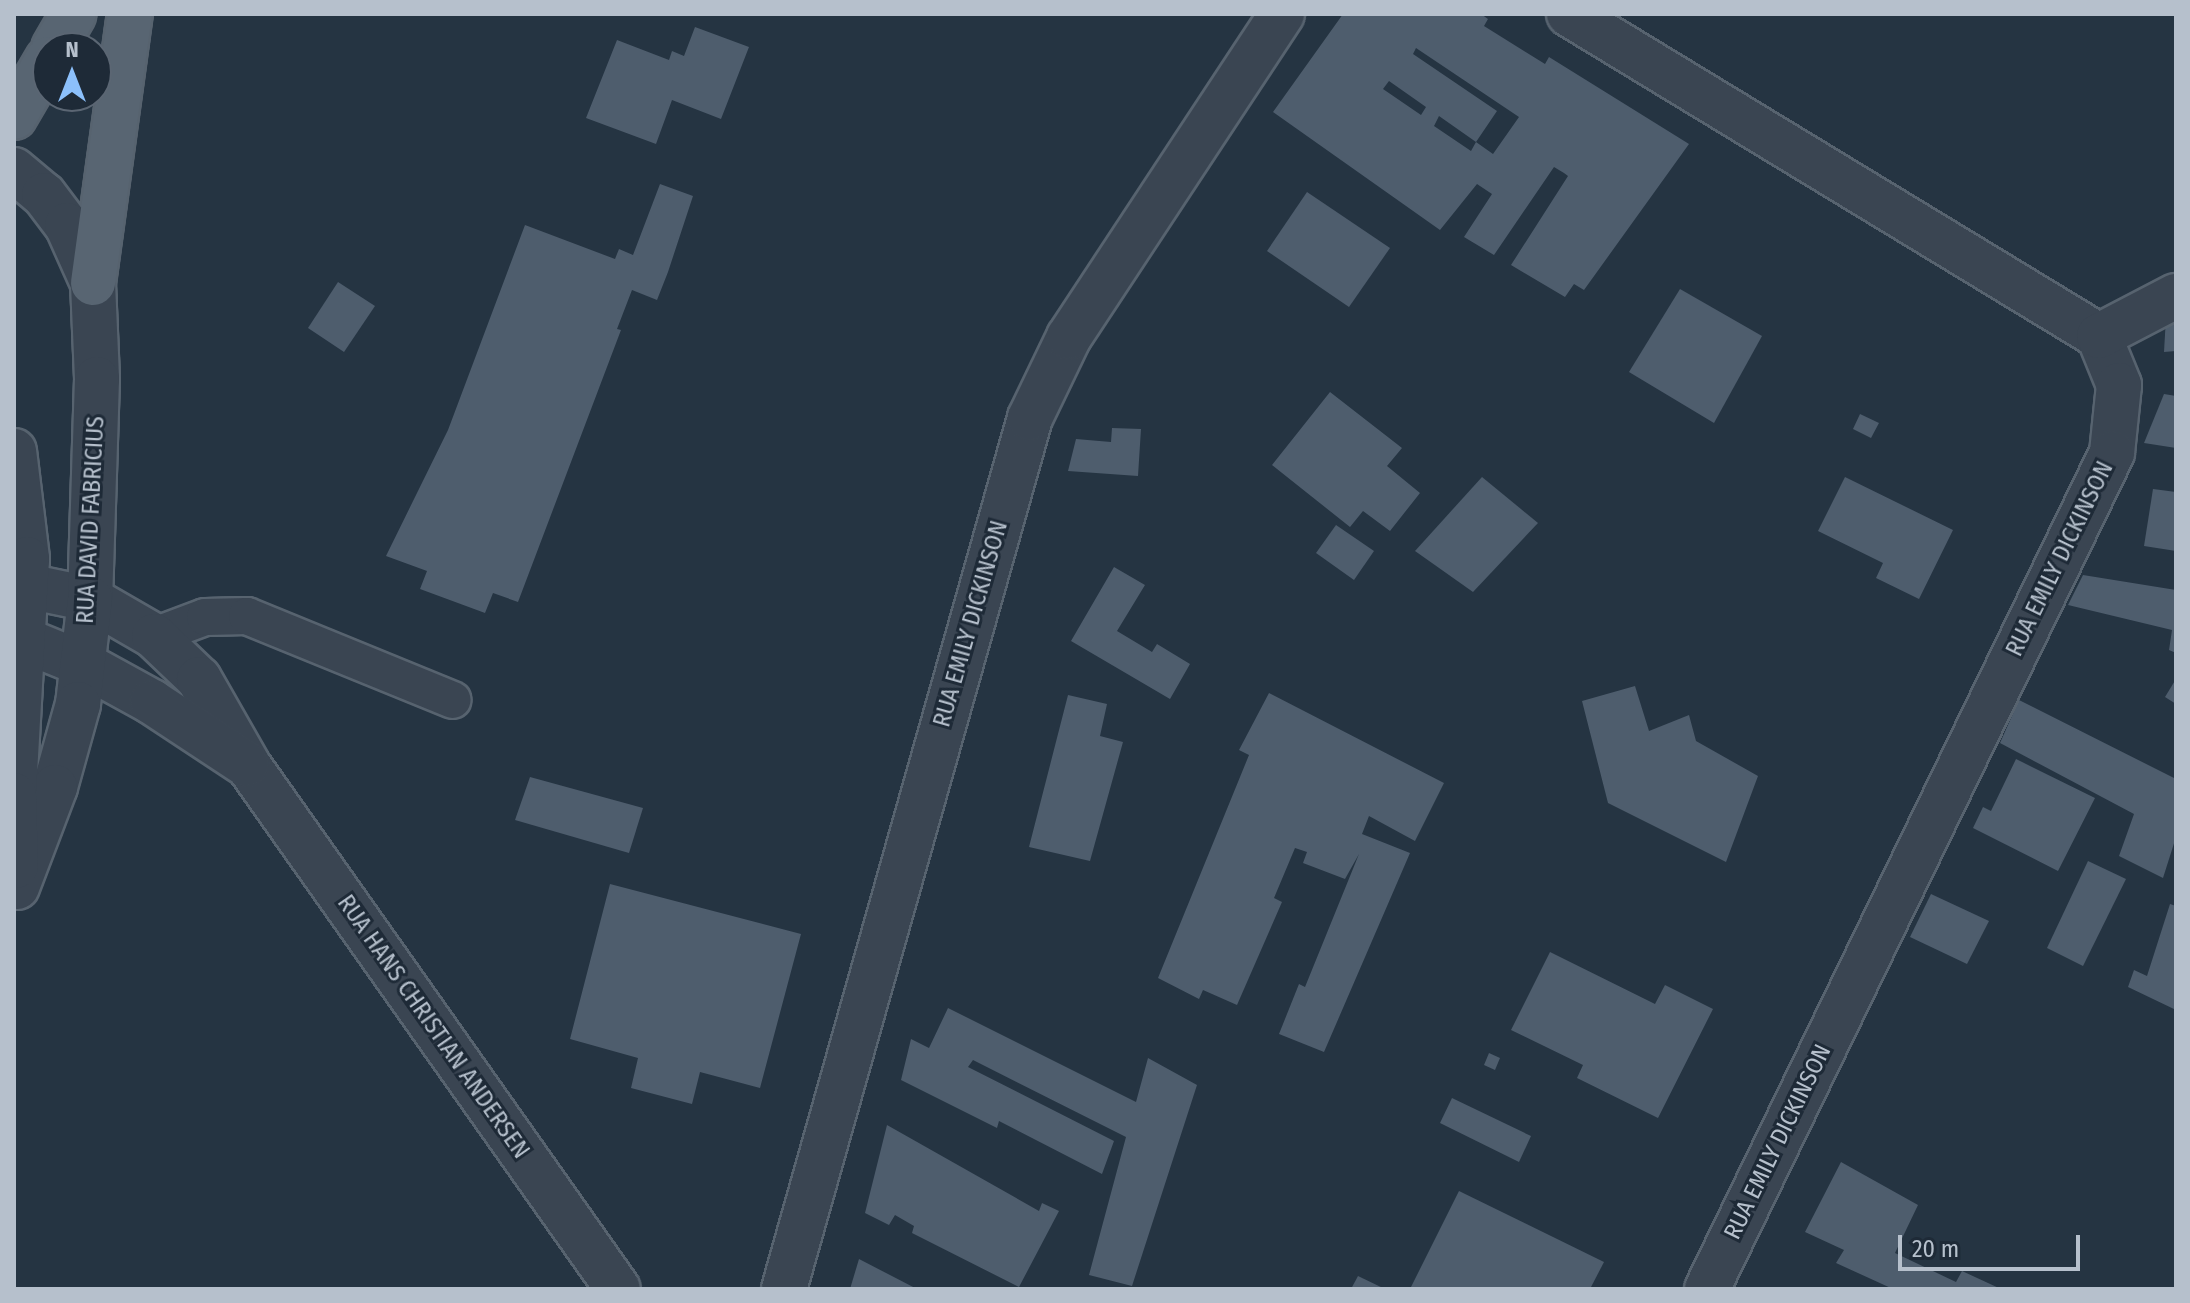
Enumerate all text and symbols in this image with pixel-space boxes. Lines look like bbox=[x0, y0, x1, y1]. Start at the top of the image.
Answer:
north arrow bbox=[32, 32, 112, 112]
text: N bbox=[65, 36, 79, 63]
street label: RUA DAVID FABRICIUS bbox=[71, 415, 111, 625]
street label: RUA EMILY DICKINSON bbox=[2000, 457, 2120, 661]
street label: RUA EMILY DICKINSON bbox=[928, 518, 1014, 730]
street label: RUA HANS CHRISTIAN ANDERSEN bbox=[331, 890, 535, 1164]
street label: RUA EMILY DICKINSON bbox=[1718, 1040, 1838, 1244]
scale bar bbox=[1902, 1219, 2084, 1269]
text: 20 m bbox=[1912, 1235, 1959, 1263]

